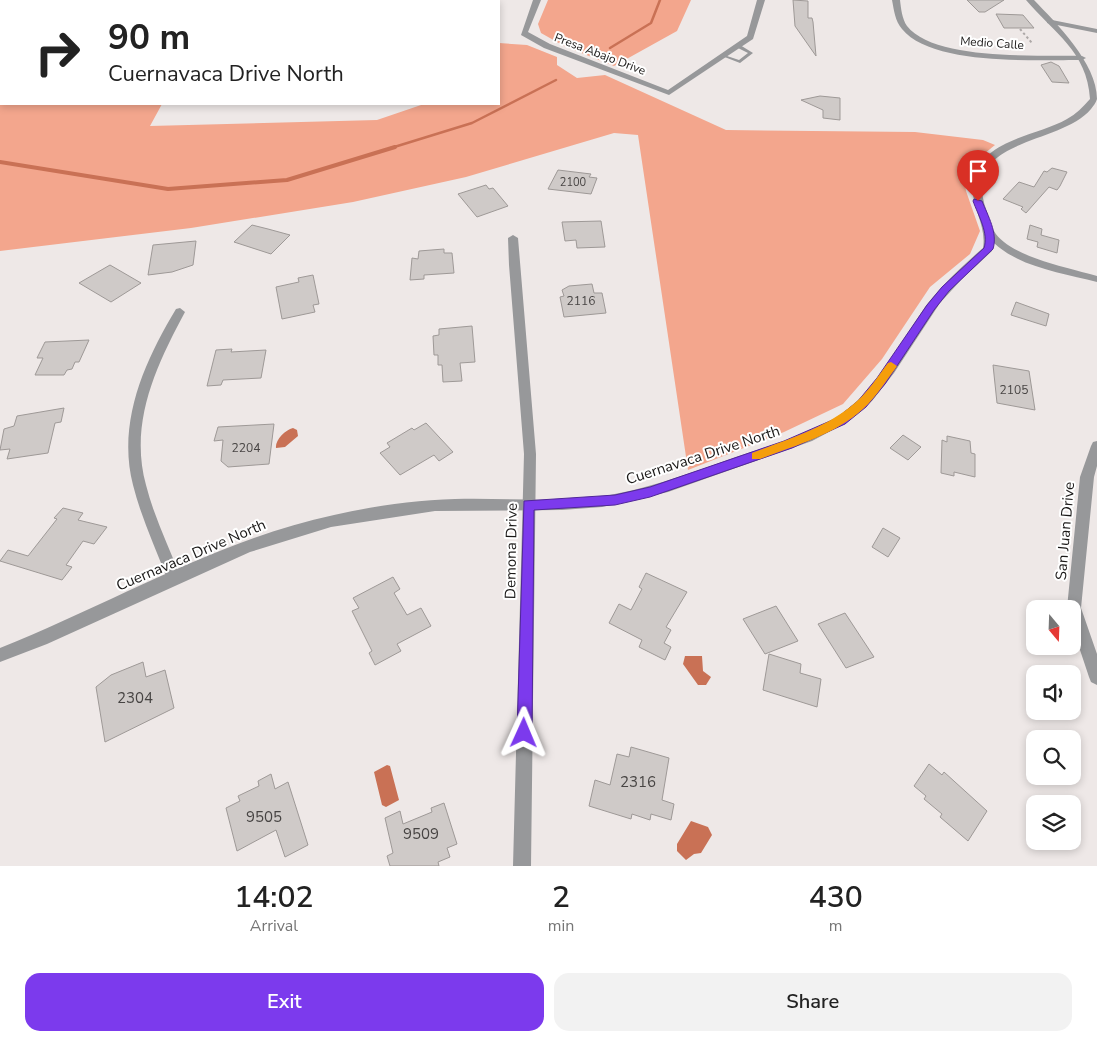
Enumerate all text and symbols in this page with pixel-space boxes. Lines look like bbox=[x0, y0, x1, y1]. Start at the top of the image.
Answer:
text: 90 m bbox=[108, 14, 190, 61]
icon: right bbox=[25, 20, 90, 85]
street label: Presa Abajo Drive bbox=[552, 29, 648, 79]
street label: Medio Calle bbox=[960, 33, 1024, 53]
text: Cuernavaca Drive North bbox=[108, 59, 344, 89]
pin bbox=[957, 150, 999, 201]
icon: arrive bbox=[964, 157, 992, 185]
house number: 2100 bbox=[560, 175, 587, 190]
house number: 2116 bbox=[567, 293, 595, 309]
house number: 2105 bbox=[1000, 382, 1028, 398]
street label: Cuernavaca Drive North bbox=[623, 421, 783, 489]
house number: 2204 bbox=[232, 440, 260, 456]
street label: San Juan Drive bbox=[1051, 481, 1079, 581]
street label: Demona Drive bbox=[500, 503, 522, 599]
street label: Cuernavaca Drive North bbox=[113, 514, 269, 596]
north arrow bbox=[1026, 600, 1081, 655]
map controls bbox=[1026, 600, 1081, 850]
button: sound bbox=[1026, 665, 1081, 720]
house number: 2304 bbox=[117, 688, 153, 708]
position arrow bbox=[497, 706, 549, 758]
button: search bbox=[1026, 730, 1081, 785]
house number: 2316 bbox=[620, 772, 656, 792]
button: layers bbox=[1026, 795, 1081, 850]
house number: 9505 bbox=[246, 807, 282, 827]
house number: 9509 bbox=[403, 824, 439, 844]
text: 14:02 bbox=[234, 877, 313, 918]
text: 2 bbox=[552, 877, 570, 918]
text: 430 bbox=[809, 877, 863, 918]
text: Arrival bbox=[250, 915, 298, 937]
text: min bbox=[548, 915, 574, 937]
text: m bbox=[829, 915, 843, 937]
button: Exit bbox=[25, 973, 544, 1031]
button: Share bbox=[554, 973, 1072, 1031]

